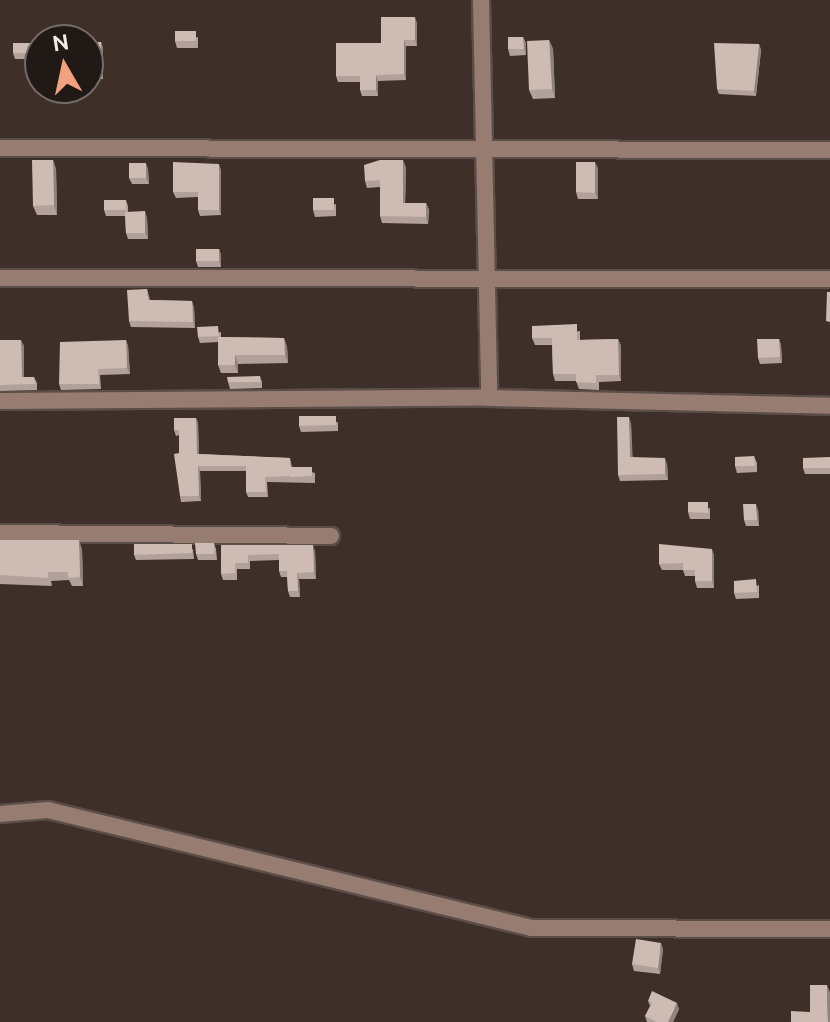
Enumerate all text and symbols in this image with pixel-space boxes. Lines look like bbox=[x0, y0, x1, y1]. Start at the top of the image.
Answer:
north arrow bbox=[24, 24, 104, 104]
text: N bbox=[50, 28, 71, 55]

